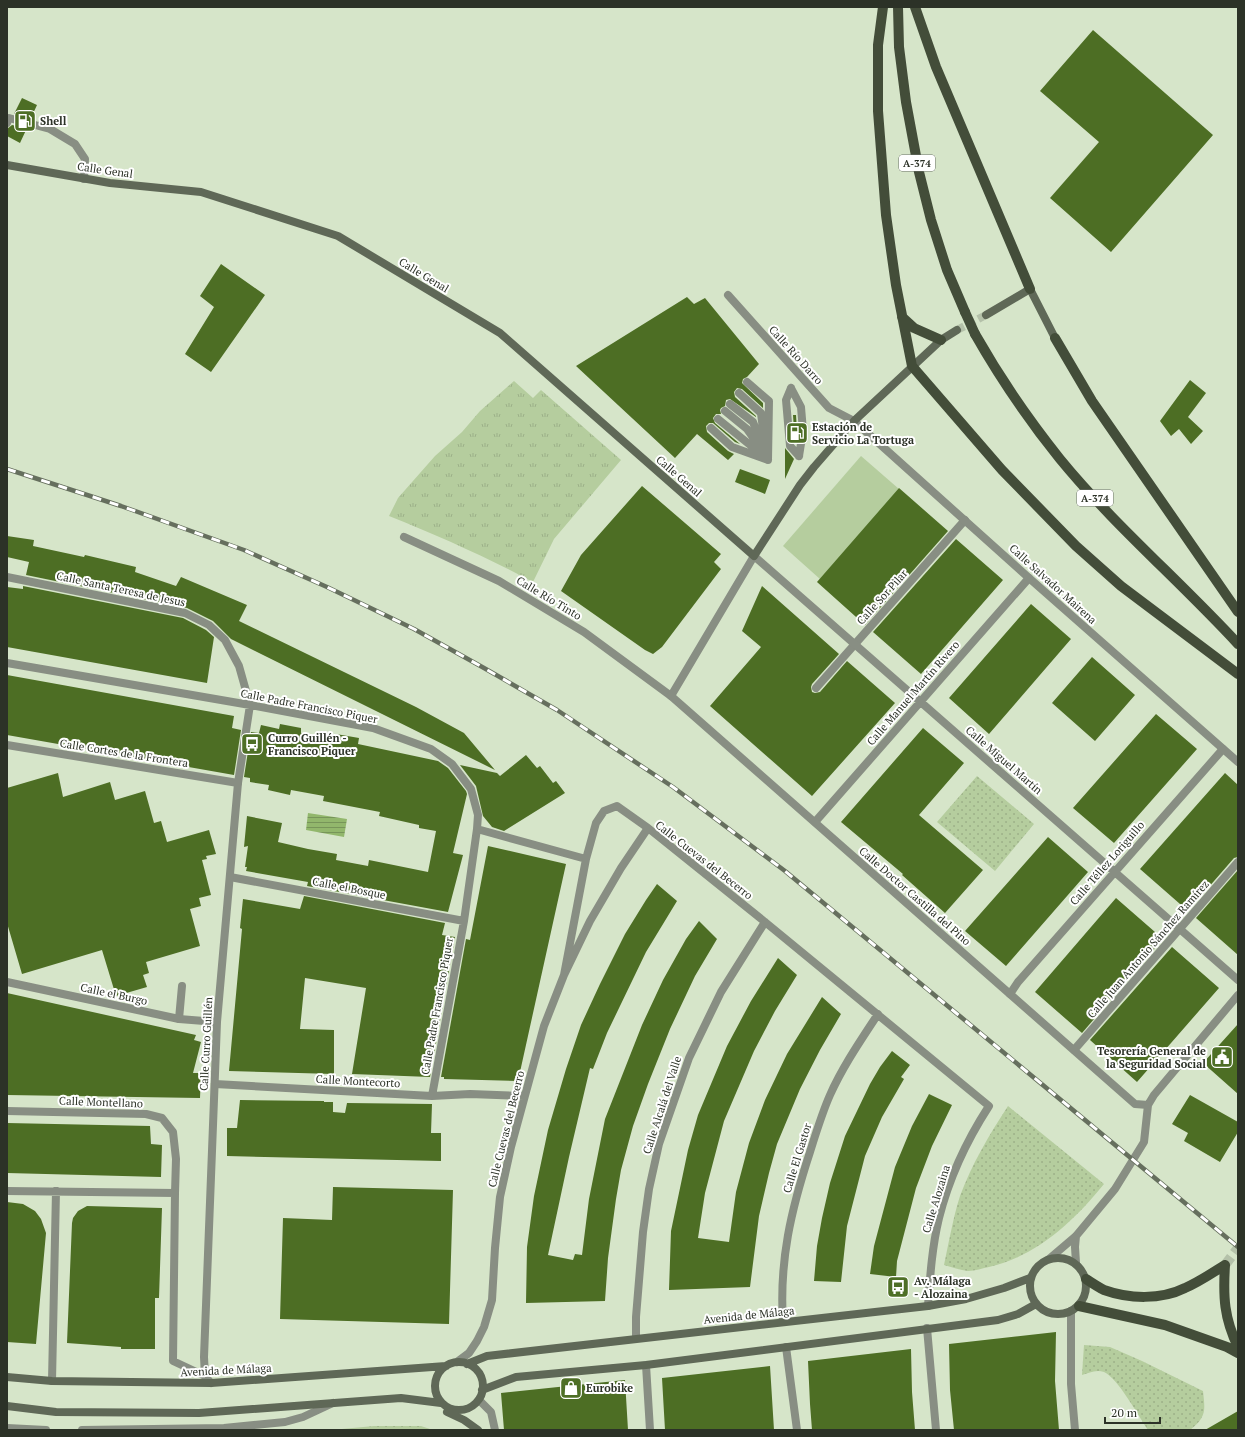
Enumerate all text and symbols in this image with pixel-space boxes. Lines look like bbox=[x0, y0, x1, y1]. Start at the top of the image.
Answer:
fuel station icon: Shell bbox=[12, 108, 38, 134]
place label: Shell bbox=[40, 114, 67, 128]
road number: A-374 bbox=[899, 155, 935, 171]
street label: Calle Genal bbox=[76, 159, 134, 181]
street label: Calle Genal bbox=[396, 255, 452, 295]
street label: Calle Río Darro bbox=[766, 323, 826, 387]
fuel station icon: Estación de Servicio La Tortuga bbox=[784, 420, 810, 446]
place label: Estación de Servicio La Tortuga bbox=[812, 420, 914, 447]
street label: Calle Genal bbox=[653, 452, 705, 500]
road number: A-374 bbox=[1077, 490, 1113, 506]
street label: Calle Salvador Mairena bbox=[1006, 541, 1100, 627]
street label: Calle Sor Pilar bbox=[854, 566, 911, 627]
street label: Calle Santa Teresa de Jesus bbox=[55, 568, 187, 610]
street label: Calle Río Tinto bbox=[514, 573, 584, 623]
street label: Calle Manuel Martín Rivero bbox=[864, 638, 962, 748]
street label: Calle Padre Francisco Piquer bbox=[239, 686, 379, 726]
street label: Calle Miguel Martín bbox=[963, 723, 1046, 797]
bus stop icon: Curro Guillén - Francisco Piquer bbox=[239, 731, 265, 757]
place label: Curro Guillén - Francisco Piquer bbox=[268, 731, 356, 758]
street label: Calle Cortes de la Frontera bbox=[59, 736, 190, 770]
street label: Calle Cuevas del Becerro bbox=[653, 818, 755, 902]
street label: Calle Téllez Loriguillo bbox=[1067, 818, 1147, 908]
street label: Calle Doctor Castilla del Pino bbox=[856, 844, 974, 948]
street label: Calle el Bosque bbox=[311, 874, 387, 902]
street label: Calle Juan Antonio Sánchez Ramírez bbox=[1084, 877, 1212, 1021]
street label: Calle Padre Francisco Piquer bbox=[418, 935, 456, 1076]
street label: Calle el Burgo bbox=[79, 980, 149, 1008]
street label: Calle Curro Guillén bbox=[197, 996, 215, 1091]
place label: Tesorería General de la Seguridad Social bbox=[1097, 1044, 1206, 1071]
public building icon: Tesorería General de la Seguridad Social bbox=[1209, 1044, 1235, 1070]
street label: Calle Alcalá del Valle bbox=[640, 1054, 685, 1156]
street label: Calle Cuevas del Becerro bbox=[485, 1069, 527, 1189]
street label: Calle Montecorto bbox=[315, 1072, 401, 1090]
street label: Calle Montellano bbox=[59, 1094, 143, 1110]
street label: Calle El Gastor bbox=[780, 1121, 814, 1195]
street label: Calle Alozaina bbox=[919, 1163, 953, 1235]
bus stop icon: Av. Málaga - Alozaina bbox=[885, 1274, 911, 1300]
place label: Av. Málaga - Alozaina bbox=[914, 1274, 971, 1301]
street label: Avenida de Málaga bbox=[703, 1303, 796, 1327]
street label: Avenida de Málaga bbox=[180, 1361, 272, 1379]
shop icon: Eurobike bbox=[558, 1375, 584, 1401]
place label: Eurobike bbox=[586, 1381, 633, 1395]
scale bar bbox=[1105, 1399, 1160, 1425]
text: 20 m bbox=[1111, 1405, 1138, 1420]

